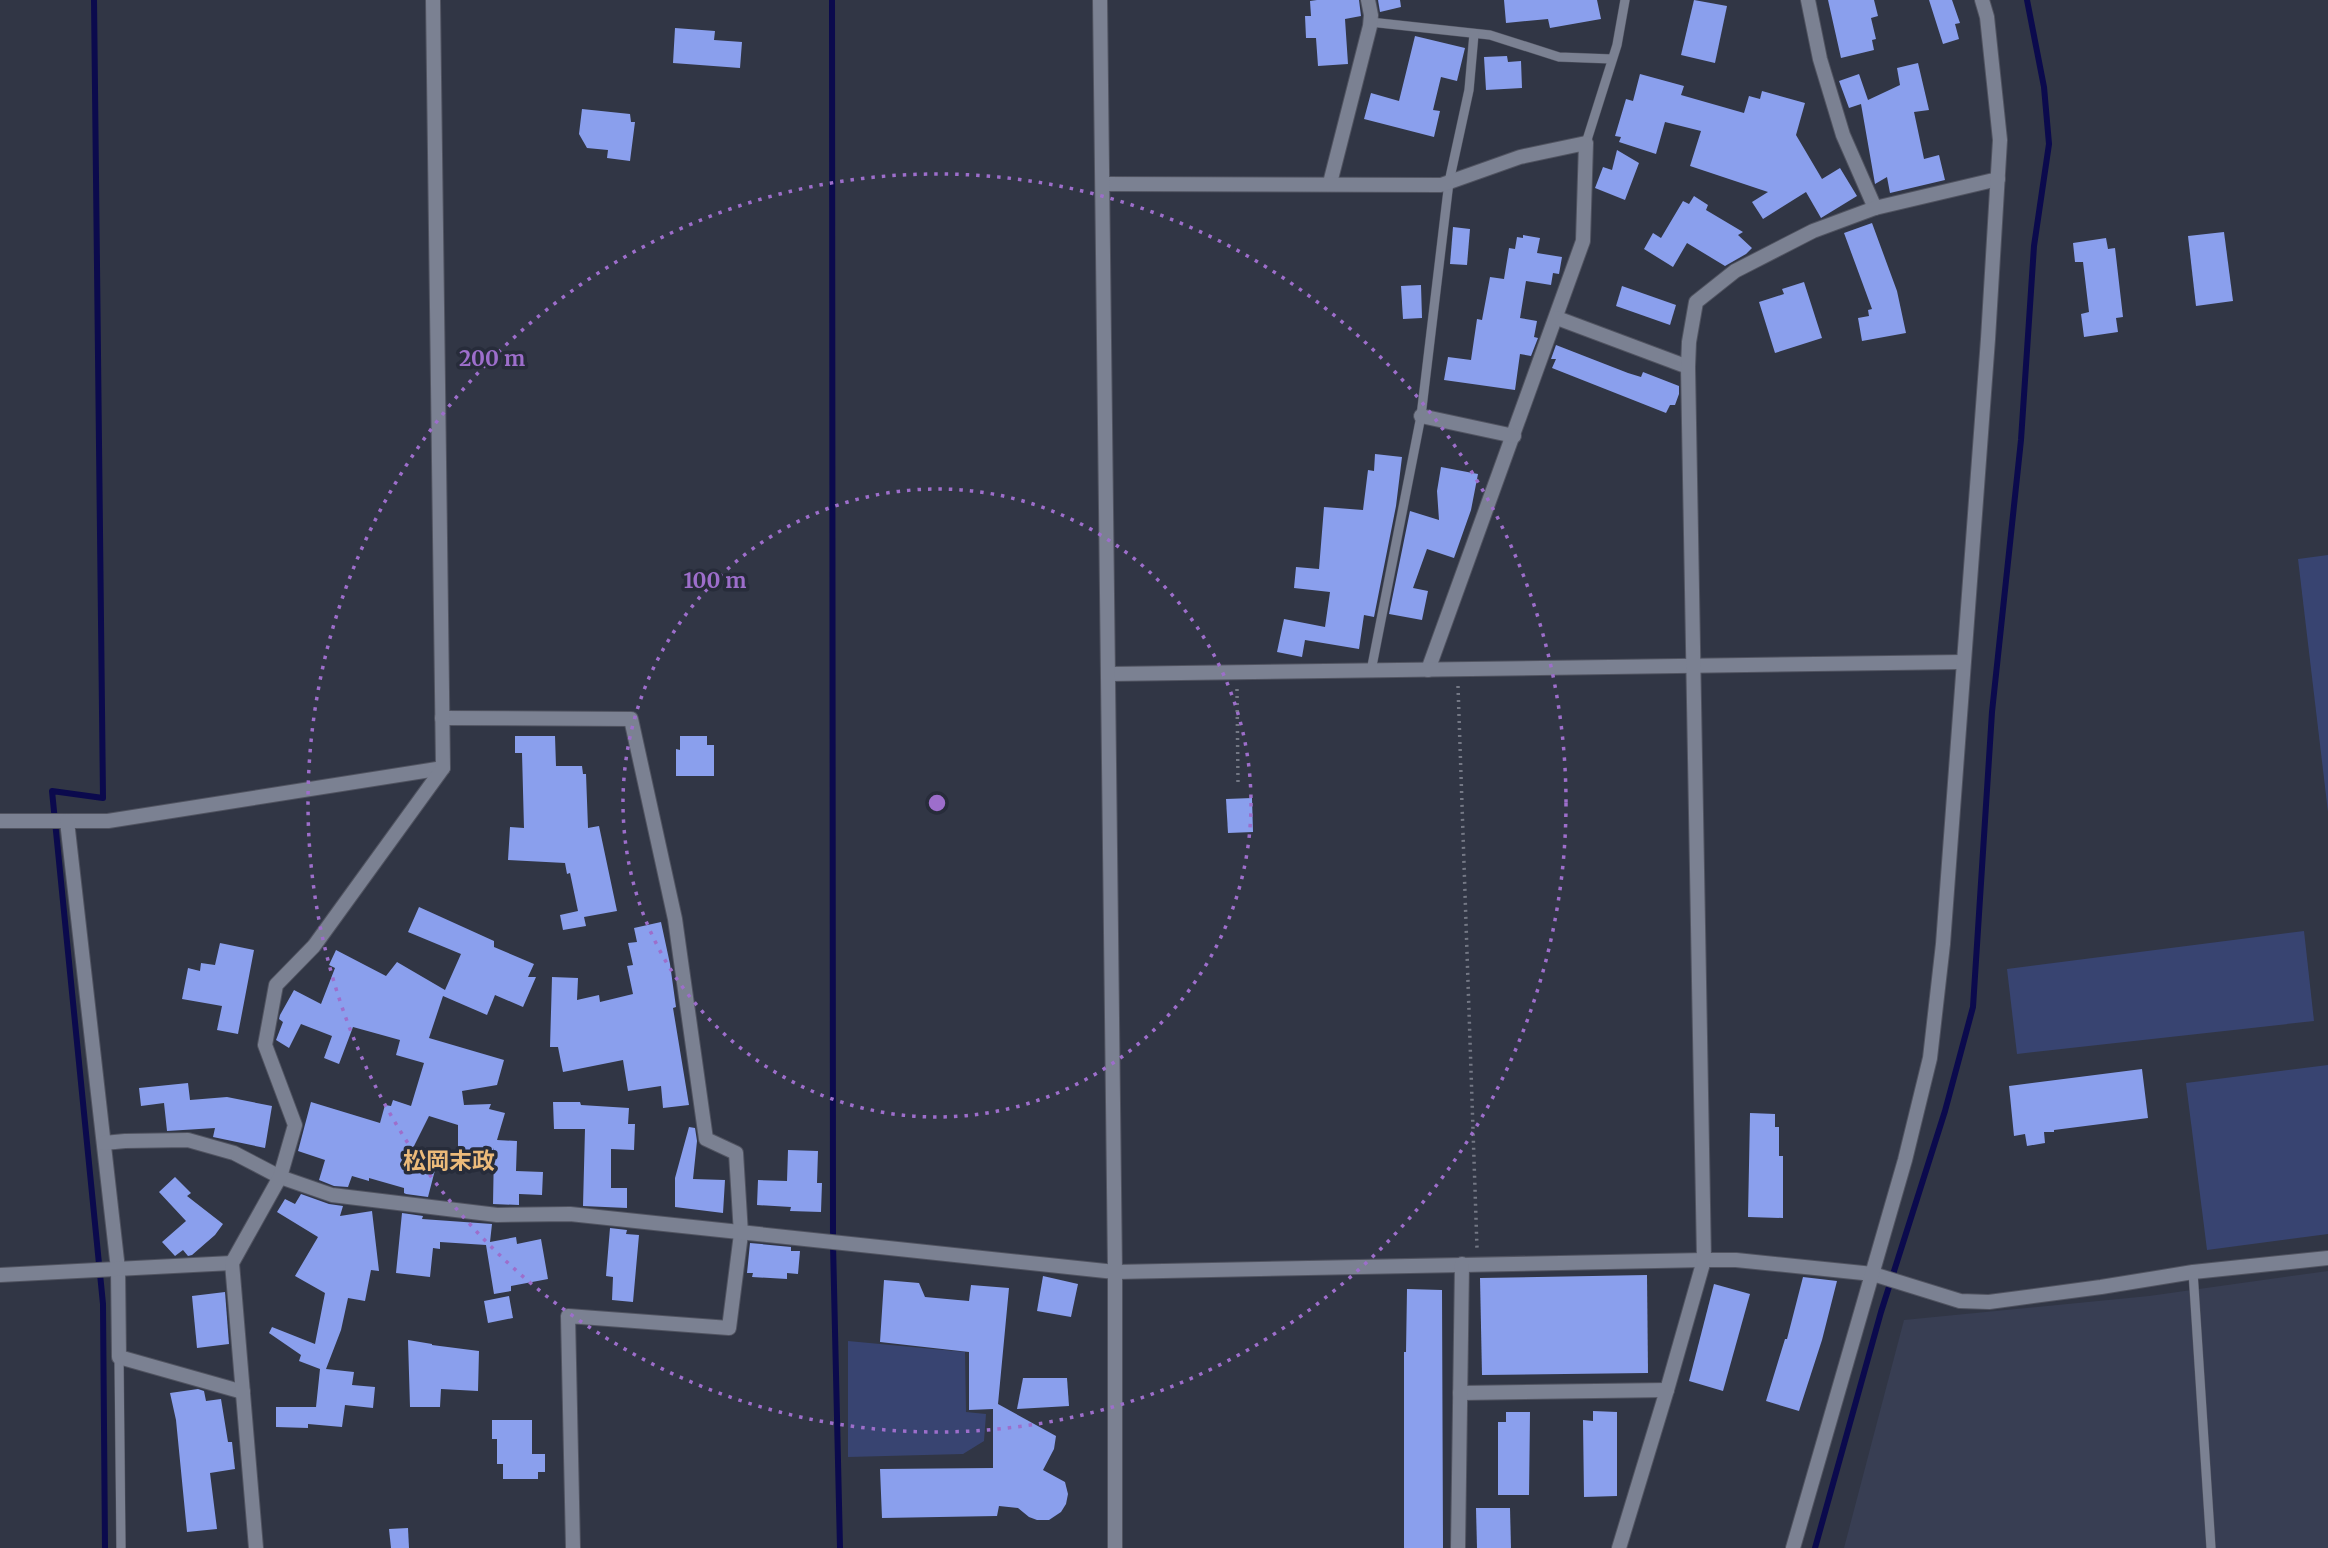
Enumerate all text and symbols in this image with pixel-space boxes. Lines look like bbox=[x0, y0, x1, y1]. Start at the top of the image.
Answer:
text: 200 m bbox=[459, 345, 525, 372]
text: 100 m bbox=[684, 567, 746, 594]
centre of rings bbox=[925, 791, 949, 815]
district label: 松岡末政 bbox=[403, 1146, 495, 1175]

